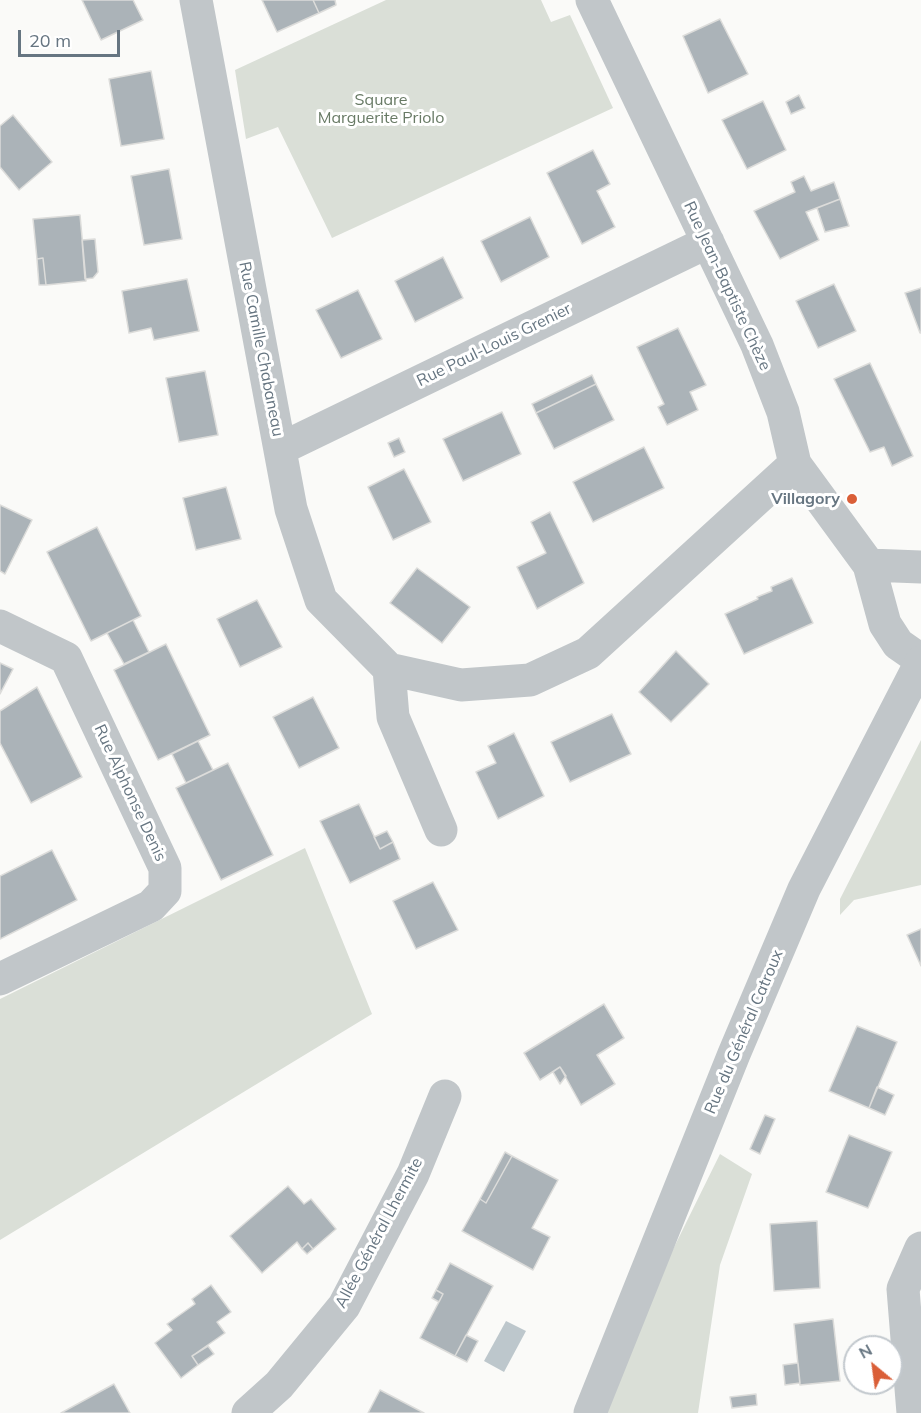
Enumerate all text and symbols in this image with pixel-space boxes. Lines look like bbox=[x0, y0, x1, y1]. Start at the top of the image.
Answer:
scale bar bbox=[21, 18, 123, 56]
text: 20 m bbox=[29, 29, 71, 52]
park label: Square Marguerite Priolo bbox=[318, 90, 444, 128]
street label: Rue Jean-Baptiste Chèze bbox=[679, 198, 775, 374]
street label: Rue Camille Chabaneau bbox=[235, 260, 287, 438]
street label: Rue Paul-Louis Grenier bbox=[414, 299, 574, 391]
place label: Villagory bbox=[771, 489, 840, 509]
marker: Villagory bbox=[845, 492, 859, 506]
street label: Rue Alphonse Denis bbox=[90, 721, 170, 865]
street label: Rue du Général Catroux bbox=[701, 947, 787, 1117]
street label: Allée Général Lhermite bbox=[331, 1155, 427, 1311]
north arrow bbox=[843, 1335, 903, 1395]
text: N bbox=[855, 1339, 875, 1363]

